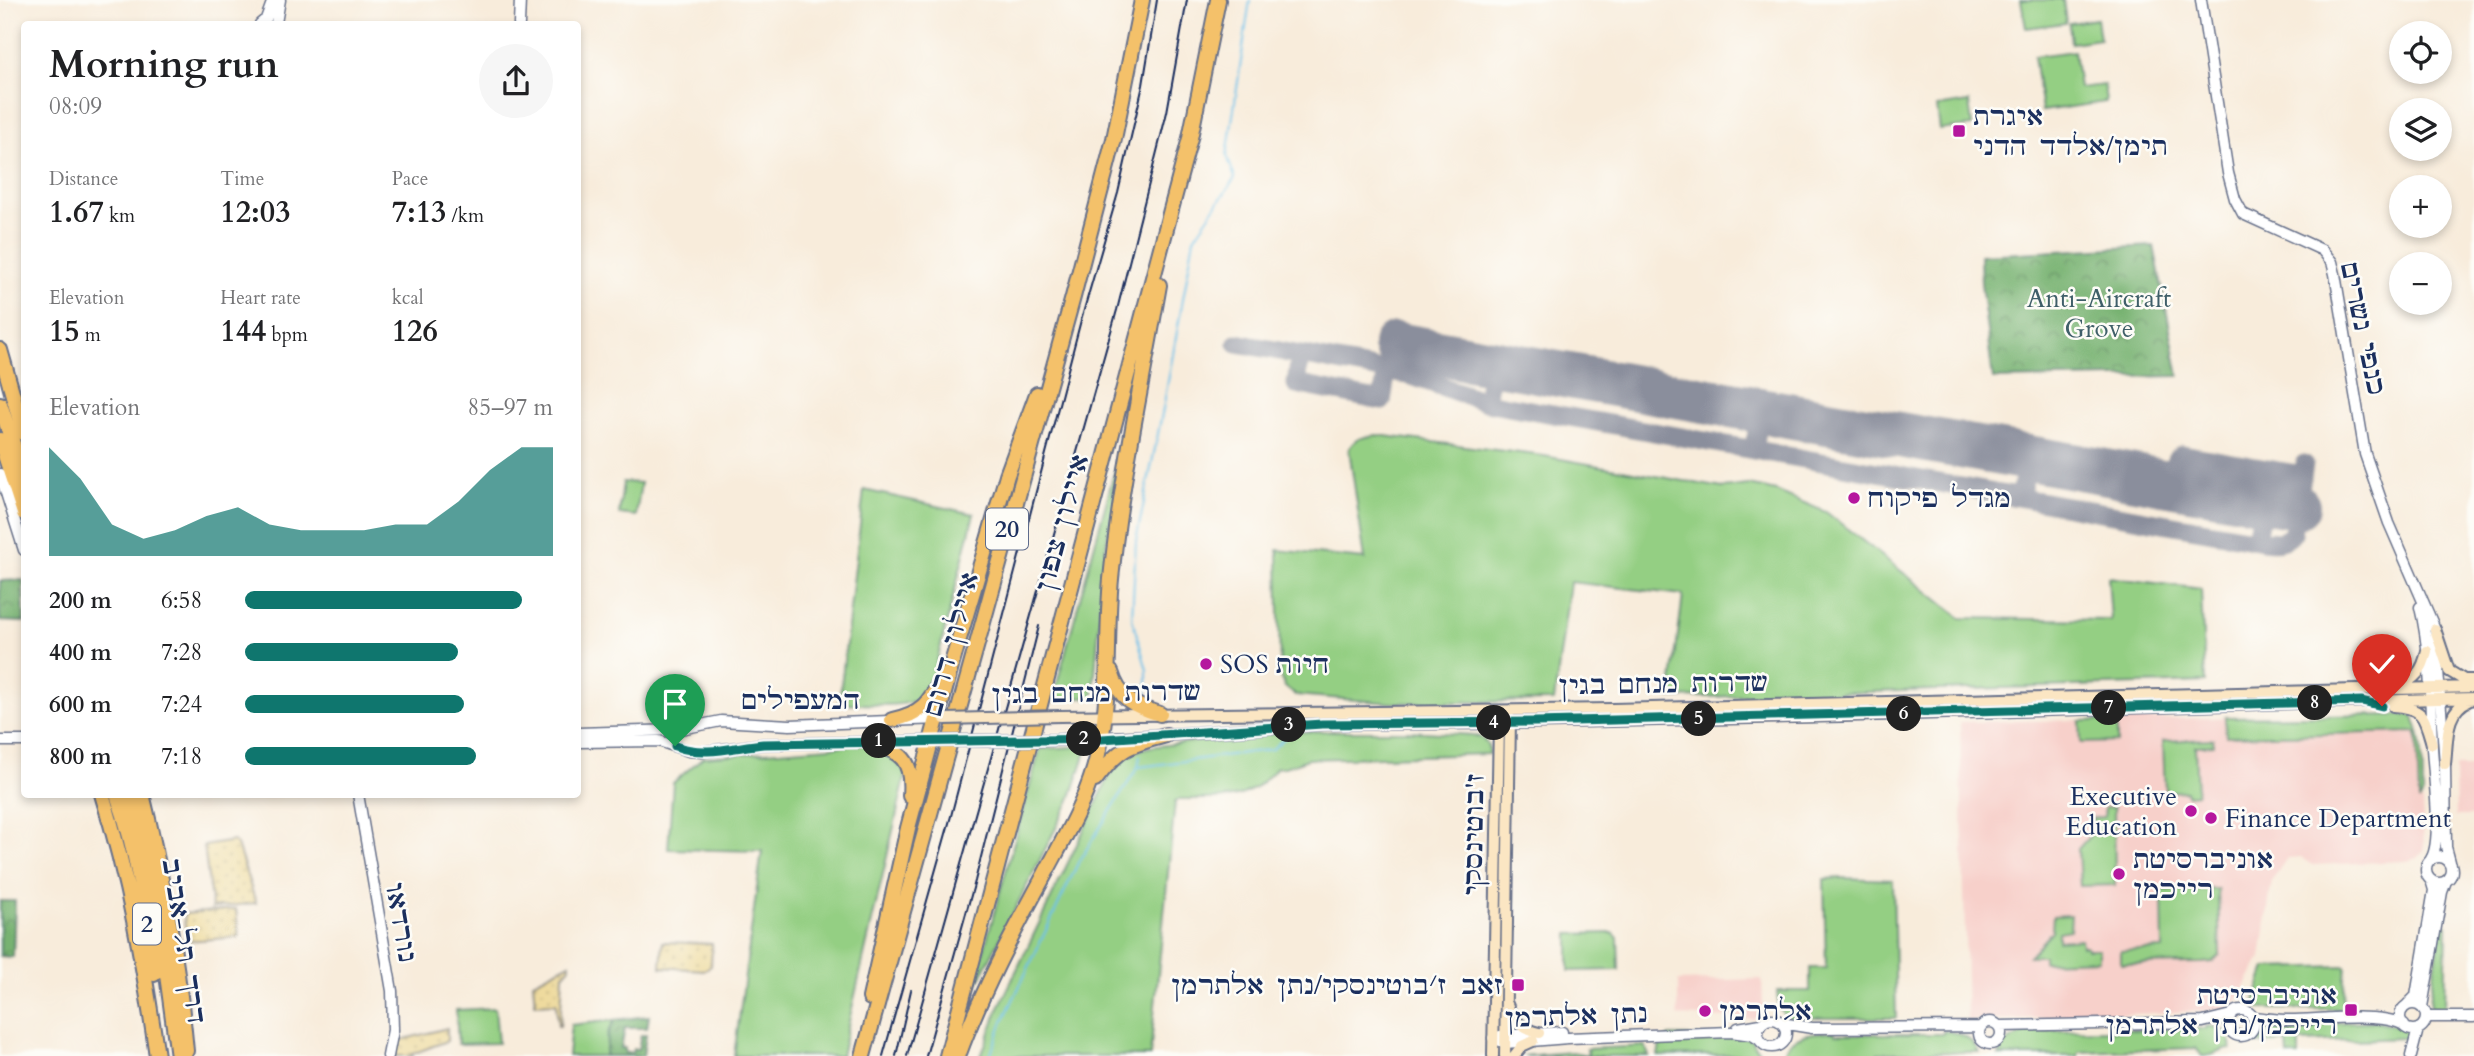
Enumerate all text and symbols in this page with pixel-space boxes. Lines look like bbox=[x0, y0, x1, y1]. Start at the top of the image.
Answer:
map controls bbox=[2389, 21, 2452, 315]
button: locate bbox=[2389, 21, 2452, 84]
text: Morning run bbox=[49, 39, 279, 91]
button: share bbox=[479, 44, 553, 118]
text: 08:09 bbox=[49, 91, 102, 122]
button: layers bbox=[2389, 98, 2452, 161]
place label: איגרת תימן/אלדד הדני bbox=[1973, 99, 2168, 164]
marker: איגרת תימן/אלדד הדני bbox=[1951, 123, 1967, 139]
text: Distance bbox=[49, 166, 118, 192]
text: Time bbox=[220, 166, 264, 192]
text: Pace bbox=[392, 166, 428, 192]
button: + bbox=[2389, 175, 2452, 238]
text: 1.67 bbox=[49, 192, 104, 233]
text: 12:03 bbox=[220, 192, 291, 233]
text: 7:13 bbox=[392, 192, 446, 233]
text: km bbox=[104, 203, 135, 229]
text: /km bbox=[446, 203, 484, 229]
button: − bbox=[2389, 252, 2452, 315]
street label: כנפי נשרים bbox=[2332, 258, 2394, 398]
park label: Anti-Aircraft Grove bbox=[2027, 281, 2171, 346]
text: Elevation bbox=[49, 285, 124, 311]
text: Heart rate bbox=[220, 285, 301, 311]
text: kcal bbox=[392, 285, 424, 311]
text: 15 bbox=[49, 311, 80, 352]
text: 144 bbox=[220, 311, 266, 352]
text: 126 bbox=[392, 311, 438, 352]
text: m bbox=[80, 322, 101, 348]
text: bpm bbox=[266, 322, 308, 348]
text: Elevation bbox=[49, 392, 140, 423]
text: 85–97 m bbox=[468, 392, 553, 423]
street label: איילון צפון bbox=[1027, 450, 1097, 596]
place label: מגדל פיקוח bbox=[1868, 481, 2011, 516]
marker: מגדל פיקוח bbox=[1846, 490, 1862, 506]
road number: 20 bbox=[986, 508, 1028, 550]
street label: איילון דרום bbox=[915, 568, 987, 720]
text: 200 m bbox=[49, 585, 112, 616]
text: 6:58 bbox=[161, 585, 202, 616]
pin bbox=[2352, 634, 2412, 706]
text: 400 m bbox=[49, 637, 112, 668]
text: 7:28 bbox=[161, 637, 202, 668]
icon: check bbox=[2363, 645, 2401, 683]
place label: SOS חיות bbox=[1220, 647, 1329, 682]
marker: SOS חיות bbox=[1198, 656, 1214, 672]
street label: שדרות מנחם בגין bbox=[1558, 665, 1768, 703]
pin bbox=[645, 674, 705, 746]
street label: שדרות מנחם בגין bbox=[991, 674, 1201, 712]
street label: המעפילים bbox=[740, 683, 860, 718]
icon: arrive bbox=[656, 685, 694, 723]
pin: 8 bbox=[2298, 686, 2332, 720]
text: 600 m bbox=[49, 689, 112, 720]
text: 7:24 bbox=[161, 689, 202, 720]
text: 8 bbox=[2310, 689, 2319, 715]
pin: 7 bbox=[2092, 690, 2126, 726]
text: 7 bbox=[2104, 694, 2113, 720]
pin: 6 bbox=[1886, 696, 1922, 732]
text: 6 bbox=[1899, 700, 1908, 726]
pin: 5 bbox=[1682, 702, 1716, 736]
text: 5 bbox=[1694, 705, 1703, 731]
pin: 4 bbox=[1476, 706, 1512, 740]
pin: 3 bbox=[1272, 708, 1306, 742]
text: 4 bbox=[1489, 709, 1498, 735]
text: 3 bbox=[1284, 711, 1293, 737]
pin: 2 bbox=[1066, 722, 1102, 756]
pin: 1 bbox=[862, 724, 896, 758]
text: 2 bbox=[1079, 725, 1088, 751]
text: 1 bbox=[874, 727, 883, 753]
text: 800 m bbox=[49, 741, 112, 772]
text: 7:18 bbox=[161, 741, 202, 772]
street label: ז'בוטינסקי bbox=[1455, 772, 1493, 896]
place label: Executive Education bbox=[2065, 779, 2177, 844]
place label: Finance Department bbox=[2225, 801, 2451, 836]
marker: Executive Education bbox=[2183, 803, 2199, 819]
marker: Finance Department bbox=[2203, 810, 2219, 826]
place label: אוניברסיטת רייכמן bbox=[2133, 842, 2273, 907]
street label: דרך תל-אביב bbox=[154, 856, 214, 1026]
marker: אוניברסיטת רייכמן bbox=[2111, 866, 2127, 882]
street label: נורדאו bbox=[377, 879, 425, 965]
road number: 2 bbox=[133, 904, 161, 944]
place label: זאב ז׳בוטינסקי/נתן אלתרמן bbox=[1171, 968, 1504, 1003]
marker: זאב ז׳בוטינסקי/נתן אלתרמן bbox=[1510, 977, 1526, 993]
place label: אוניברסיטת רייכמן/נתן אלתרמן bbox=[2105, 978, 2337, 1043]
place label: אלתרמן bbox=[1719, 994, 1812, 1029]
street label: נתן אלתרמן bbox=[1504, 996, 1648, 1036]
marker: אוניברסיטת רייכמן/נתן אלתרמן bbox=[2343, 1002, 2359, 1018]
marker: אלתרמן bbox=[1697, 1003, 1713, 1019]

